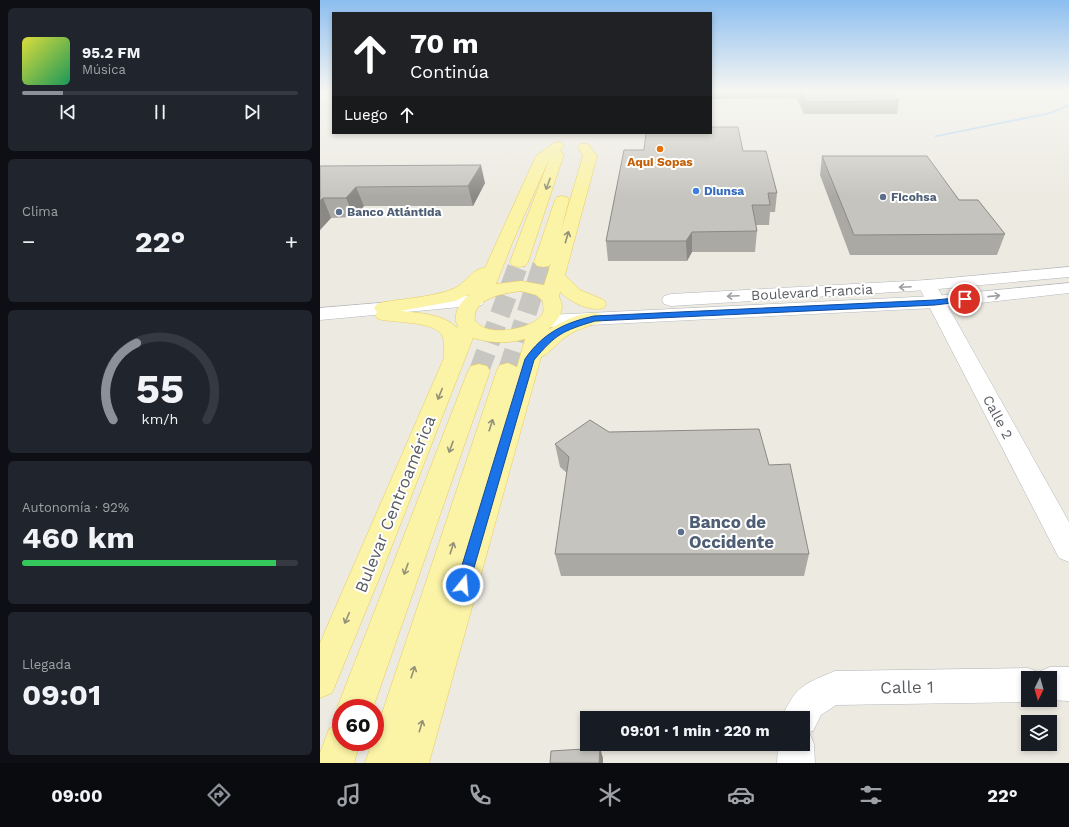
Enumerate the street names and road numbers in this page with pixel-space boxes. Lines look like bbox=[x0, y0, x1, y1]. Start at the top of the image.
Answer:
street label: Boulevard Francia bbox=[751, 281, 873, 303]
street label: Calle 2 bbox=[980, 392, 1016, 442]
street label: Bulevar Centroamérica bbox=[350, 412, 440, 595]
street label: Calle 1 bbox=[880, 677, 934, 697]

